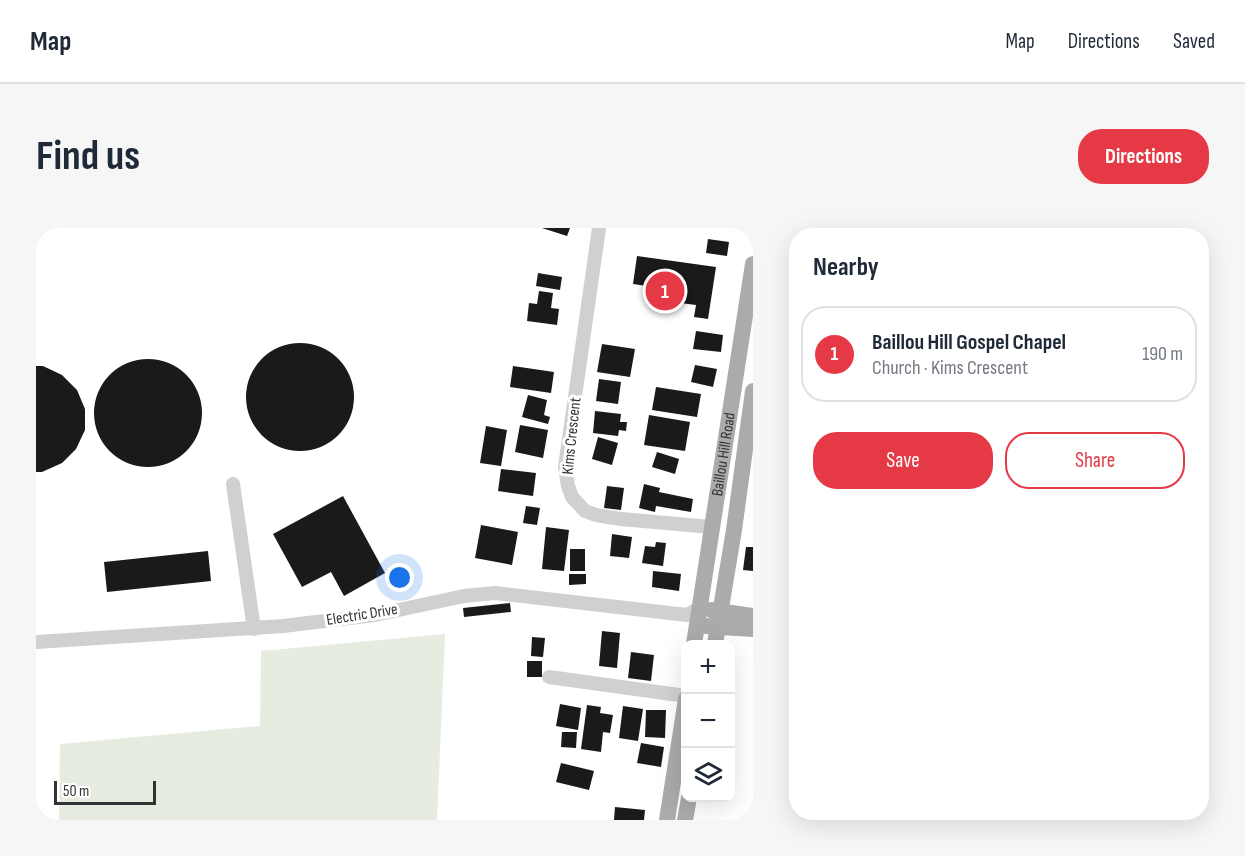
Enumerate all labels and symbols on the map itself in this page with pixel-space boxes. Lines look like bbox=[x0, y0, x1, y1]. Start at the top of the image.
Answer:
pin: 1 bbox=[646, 268, 684, 314]
street label: Kims Crescent bbox=[558, 396, 586, 476]
street label: Baillou Hill Road bbox=[708, 411, 739, 497]
your location bbox=[385, 563, 414, 592]
street label: Electric Drive bbox=[325, 600, 399, 630]
scale bar bbox=[54, 778, 156, 806]

